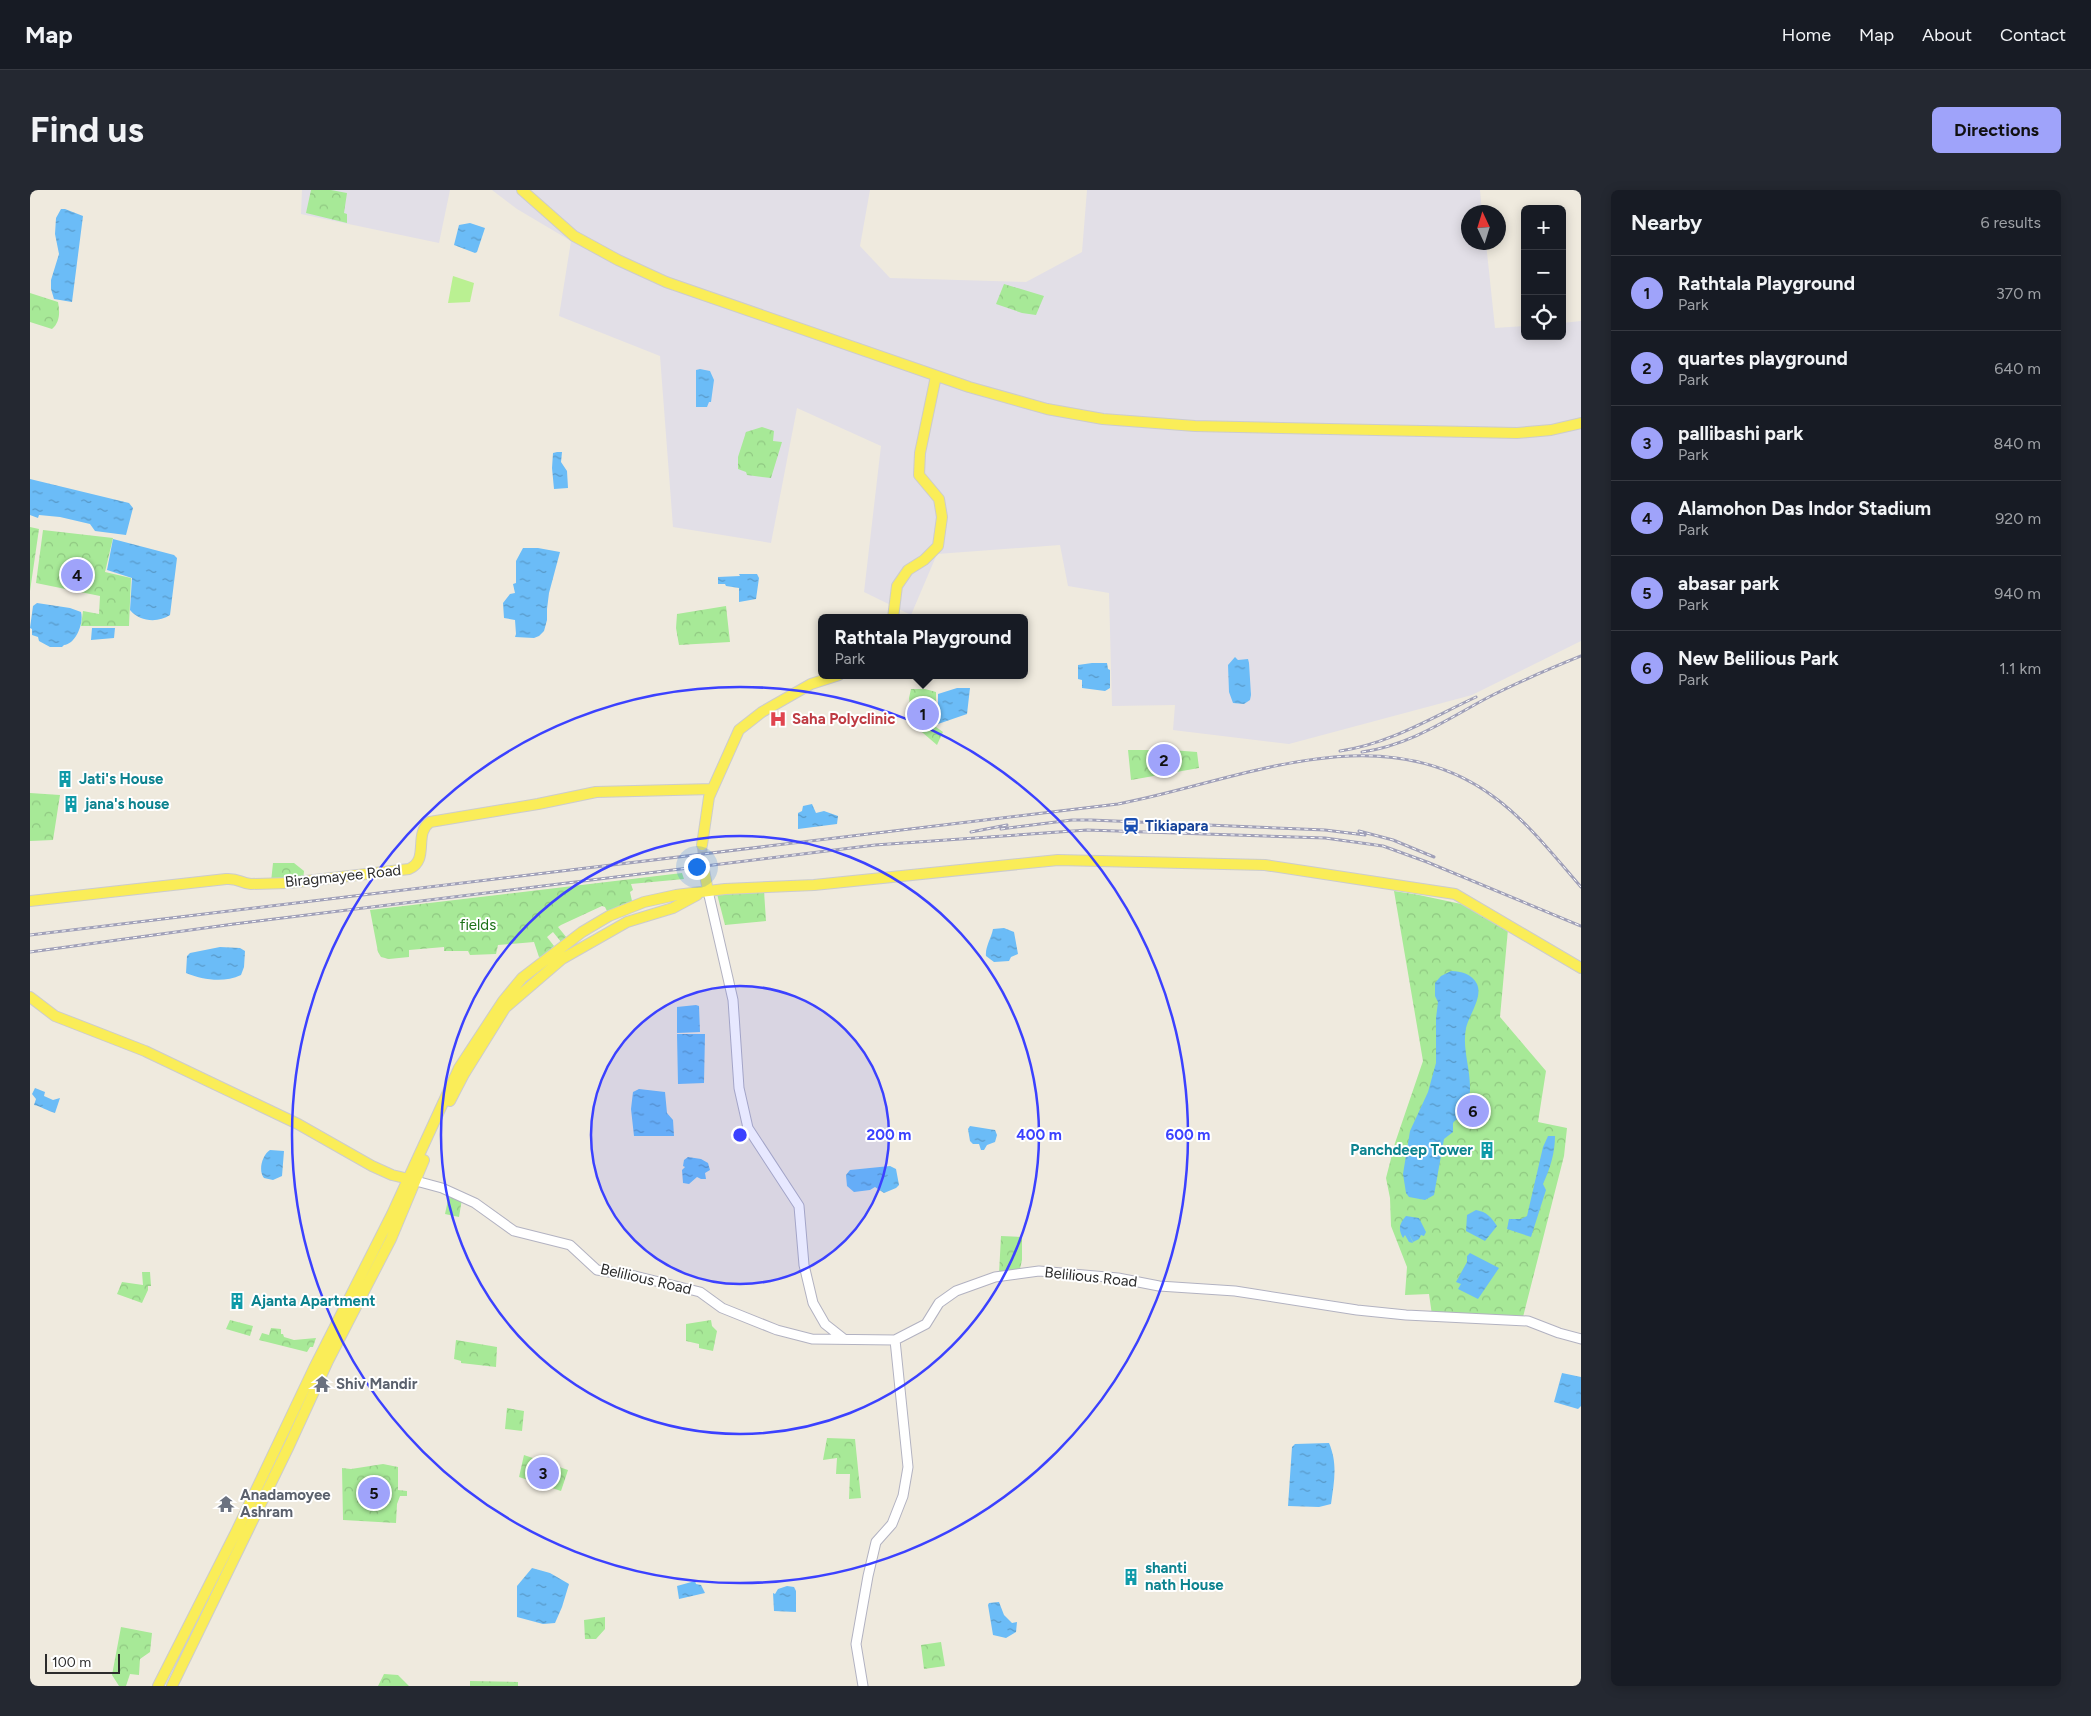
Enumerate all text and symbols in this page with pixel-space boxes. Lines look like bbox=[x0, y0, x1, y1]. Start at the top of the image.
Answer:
text: Map bbox=[25, 20, 73, 49]
text: Home bbox=[1782, 24, 1831, 46]
text: Map bbox=[1859, 24, 1894, 46]
text: About bbox=[1922, 24, 1972, 46]
text: Contact bbox=[2000, 24, 2066, 46]
button: Directions bbox=[1932, 107, 2061, 153]
text: Find us bbox=[30, 109, 144, 151]
north arrow bbox=[1461, 205, 1506, 250]
map controls bbox=[1521, 205, 1566, 340]
button: + bbox=[1521, 205, 1566, 250]
text: Nearby bbox=[1631, 210, 1702, 235]
text: 6 results bbox=[1980, 213, 2041, 232]
button: − bbox=[1521, 250, 1566, 295]
text: Rathtala Playground bbox=[1678, 272, 1855, 295]
text: 1 bbox=[1644, 284, 1650, 303]
text: 370 m bbox=[1996, 284, 2041, 303]
button: locate bbox=[1521, 295, 1566, 340]
text: Park bbox=[1678, 295, 1708, 314]
text: quartes playground bbox=[1678, 347, 1848, 370]
text: 2 bbox=[1642, 359, 1652, 378]
text: 640 m bbox=[1994, 359, 2041, 378]
text: Park bbox=[1678, 370, 1708, 389]
text: pallibashi park bbox=[1678, 422, 1803, 445]
text: 3 bbox=[1643, 434, 1651, 453]
text: 840 m bbox=[1993, 434, 2041, 453]
text: Park bbox=[1678, 445, 1708, 464]
text: Alamohon Das Indor Stadium bbox=[1678, 497, 1931, 520]
text: 4 bbox=[1642, 509, 1652, 528]
text: 920 m bbox=[1995, 509, 2041, 528]
text: Park bbox=[1678, 520, 1708, 539]
pin: 4 bbox=[61, 556, 93, 594]
text: abasar park bbox=[1678, 572, 1779, 595]
text: 5 bbox=[1642, 584, 1652, 603]
text: 940 m bbox=[1994, 584, 2041, 603]
text: Park bbox=[1678, 595, 1708, 614]
popup bbox=[818, 614, 1028, 679]
text: Rathtala Playground bbox=[835, 626, 1011, 649]
text: New Belilious Park bbox=[1678, 647, 1839, 670]
text: Park bbox=[835, 649, 865, 668]
text: 6 bbox=[1642, 659, 1652, 678]
text: 1.1 km bbox=[1999, 659, 2041, 678]
text: Park bbox=[1678, 670, 1708, 689]
pin: 1 bbox=[907, 695, 939, 733]
hospital icon: Saha Polyclinic bbox=[768, 709, 788, 729]
place label: Saha Polyclinic bbox=[792, 710, 895, 728]
pin: 2 bbox=[1148, 741, 1180, 779]
building icon: Jati's House bbox=[55, 769, 75, 789]
place label: Jati's House bbox=[79, 770, 164, 788]
building icon: jana's house bbox=[61, 794, 81, 814]
place label: jana's house bbox=[84, 795, 170, 813]
station icon: Tikiapara bbox=[1121, 816, 1141, 836]
place label: Tikiapara bbox=[1145, 817, 1208, 835]
your location bbox=[684, 854, 710, 880]
street label: Biragmayee Road bbox=[284, 861, 402, 891]
park label: fields bbox=[460, 916, 496, 934]
pin: 6 bbox=[1457, 1092, 1489, 1130]
centre of rings bbox=[731, 1126, 749, 1144]
text: 200 m bbox=[867, 1126, 911, 1144]
text: 400 m bbox=[1016, 1126, 1062, 1144]
text: 600 m bbox=[1166, 1126, 1210, 1144]
building icon: Panchdeep Tower bbox=[1477, 1140, 1497, 1160]
place label: Panchdeep Tower bbox=[1350, 1141, 1473, 1159]
street label: Belilious Road bbox=[599, 1260, 693, 1298]
street label: Belilious Road bbox=[1044, 1263, 1138, 1291]
building icon: Ajanta Apartment bbox=[227, 1291, 247, 1311]
place label: Ajanta Apartment bbox=[251, 1292, 375, 1310]
temple icon: Shiv Mandir bbox=[312, 1374, 332, 1394]
place label: Shiv Mandir bbox=[336, 1375, 418, 1393]
pin: 3 bbox=[527, 1454, 559, 1492]
pin: 5 bbox=[358, 1474, 390, 1512]
place label: Anadamoyee Ashram bbox=[240, 1486, 331, 1521]
temple icon: Anadamoyee Ashram bbox=[216, 1494, 236, 1514]
place label: shanti nath House bbox=[1145, 1559, 1224, 1594]
building icon: shanti nath House bbox=[1121, 1567, 1141, 1587]
scale bar bbox=[45, 1651, 120, 1674]
text: 100 m bbox=[52, 1654, 91, 1671]

